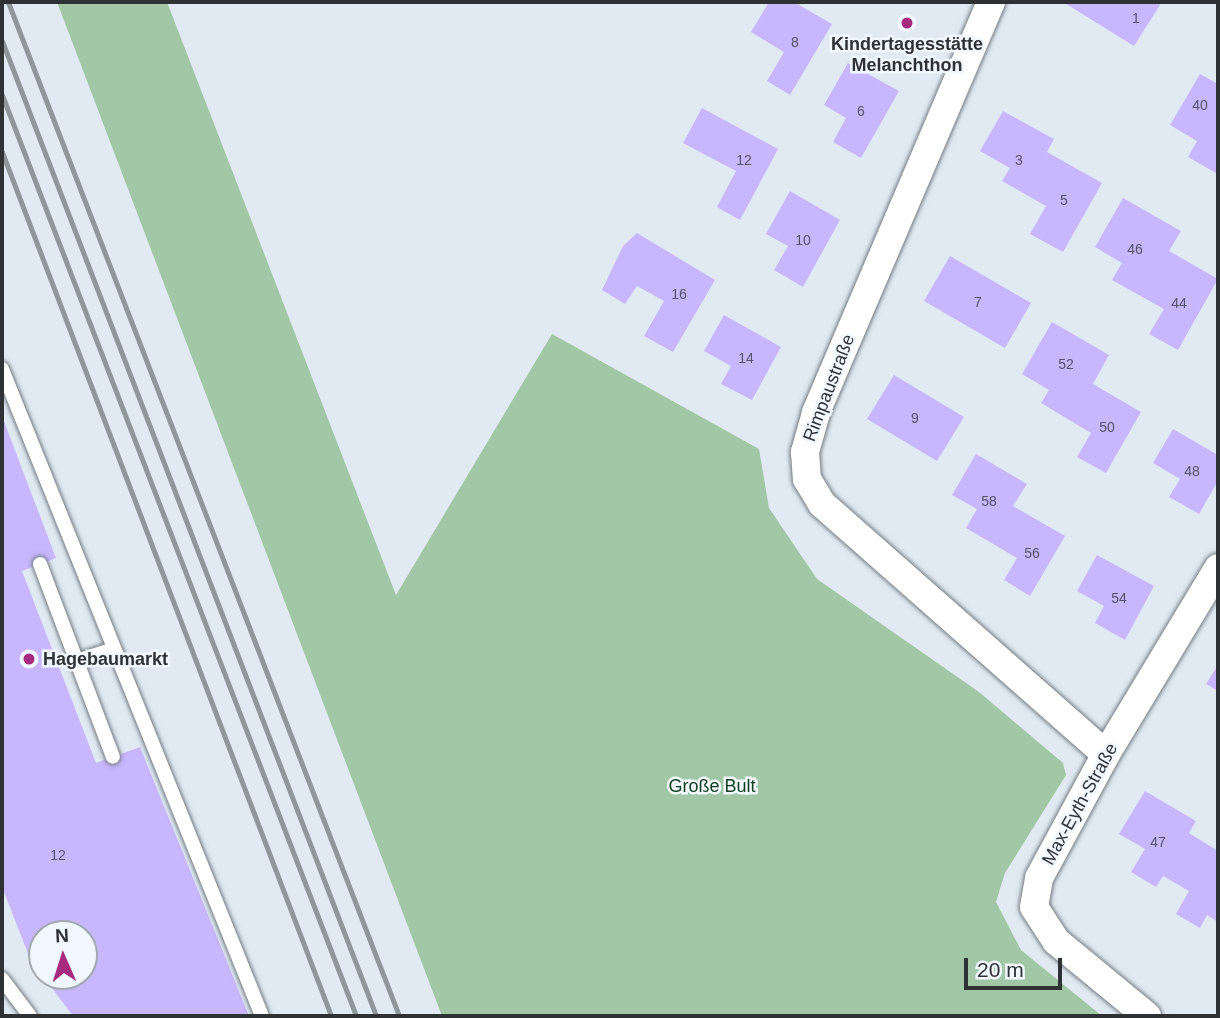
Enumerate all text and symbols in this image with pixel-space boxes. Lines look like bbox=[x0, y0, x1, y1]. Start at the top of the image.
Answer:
house number: 1 bbox=[1132, 10, 1140, 26]
marker: Kindertagesstätte Melanchthon bbox=[899, 15, 915, 31]
house number: 8 bbox=[791, 34, 799, 50]
place label: Kindertagesstätte Melanchthon bbox=[831, 34, 983, 76]
house number: 40 bbox=[1192, 97, 1208, 113]
house number: 6 bbox=[857, 103, 865, 119]
house number: 12 bbox=[736, 152, 752, 168]
house number: 3 bbox=[1015, 152, 1023, 168]
house number: 5 bbox=[1060, 192, 1068, 208]
house number: 10 bbox=[795, 232, 811, 248]
house number: 46 bbox=[1127, 241, 1143, 257]
house number: 16 bbox=[671, 286, 687, 302]
house number: 7 bbox=[974, 294, 982, 310]
house number: 44 bbox=[1171, 295, 1187, 311]
street label: Rimpaustraße bbox=[799, 331, 859, 445]
house number: 14 bbox=[738, 350, 754, 366]
house number: 52 bbox=[1058, 356, 1074, 372]
house number: 9 bbox=[911, 410, 919, 426]
house number: 50 bbox=[1099, 419, 1115, 435]
house number: 48 bbox=[1184, 463, 1200, 479]
house number: 58 bbox=[981, 493, 997, 509]
house number: 56 bbox=[1024, 545, 1040, 561]
house number: 54 bbox=[1111, 590, 1127, 606]
place label: Hagebaumarkt bbox=[43, 648, 168, 670]
marker: Hagebaumarkt bbox=[21, 651, 37, 667]
street label: Max-Eyth-Straße bbox=[1038, 739, 1122, 869]
park label: Große Bult bbox=[668, 775, 756, 797]
house number: 47 bbox=[1150, 834, 1166, 850]
house number: 12 bbox=[50, 847, 66, 863]
north arrow bbox=[28, 920, 98, 990]
text: N bbox=[55, 925, 69, 946]
scale bar bbox=[968, 944, 1066, 988]
text: 20 m bbox=[977, 958, 1024, 981]

